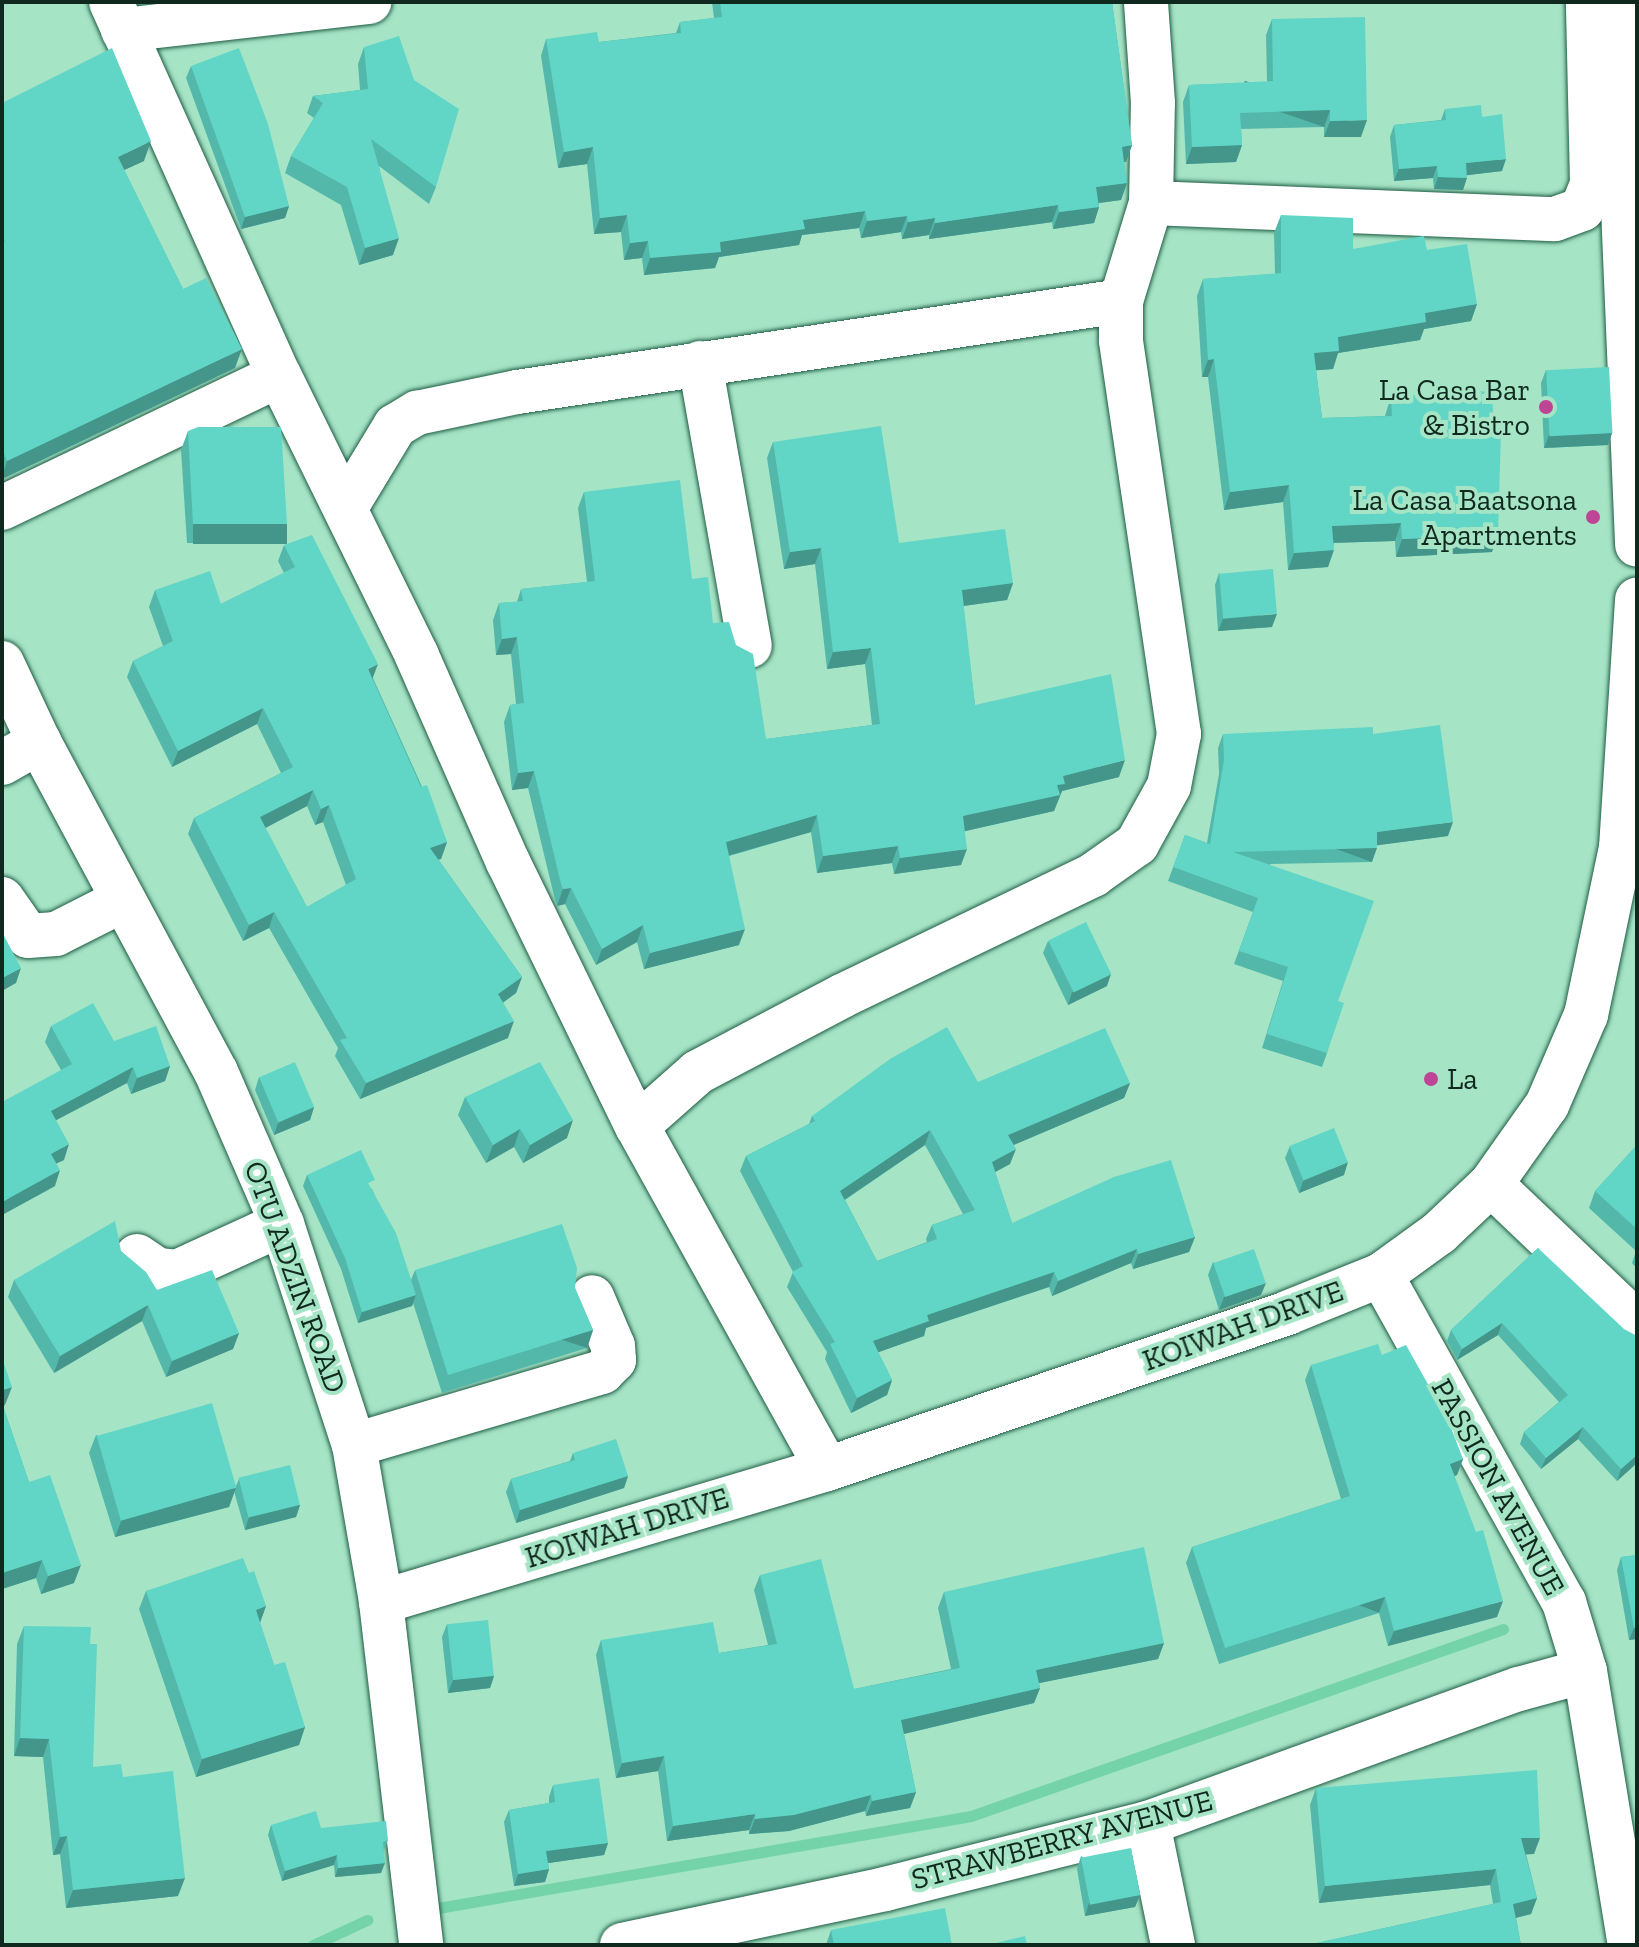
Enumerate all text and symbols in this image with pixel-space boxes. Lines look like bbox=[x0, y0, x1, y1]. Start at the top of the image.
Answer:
place label: La Casa Bar & Bistro bbox=[1379, 372, 1530, 442]
marker: La Casa Bar & Bistro bbox=[1537, 398, 1555, 416]
place label: La Casa Baatsona Apartments bbox=[1353, 482, 1577, 552]
marker: La Casa Baatsona Apartments bbox=[1584, 508, 1602, 526]
place label: La bbox=[1447, 1061, 1478, 1097]
marker: La bbox=[1422, 1070, 1440, 1088]
street label: OTU ADZIN ROAD bbox=[236, 1156, 354, 1398]
street label: KOIWAH DRIVE bbox=[1138, 1273, 1348, 1379]
street label: PASSION AVENUE bbox=[1423, 1372, 1573, 1602]
street label: KOIWAH DRIVE bbox=[521, 1480, 733, 1576]
street label: STRAWBERRY AVENUE bbox=[907, 1782, 1217, 1898]

